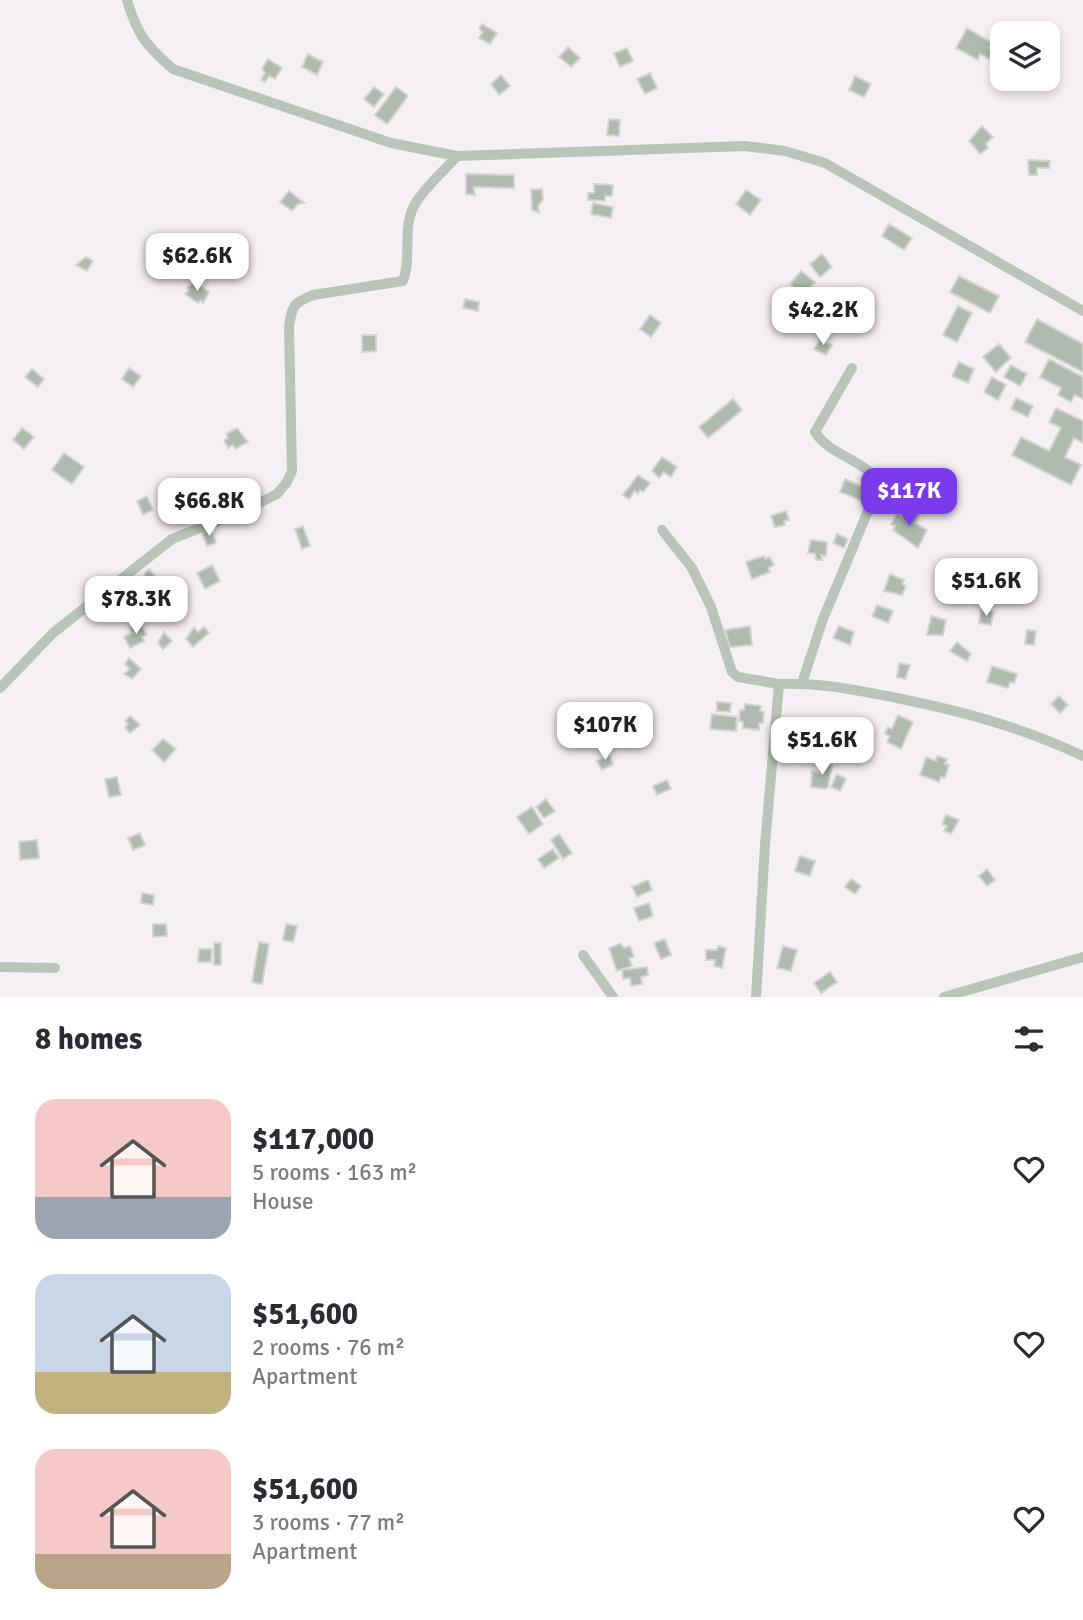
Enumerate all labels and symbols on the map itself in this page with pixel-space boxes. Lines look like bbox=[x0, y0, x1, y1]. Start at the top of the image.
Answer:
pin: $62.6K bbox=[140, 233, 254, 293]
pin: $42.2K bbox=[766, 288, 880, 347]
pin: $117K bbox=[860, 468, 958, 528]
pin: $66.8K bbox=[152, 478, 266, 538]
pin: $51.6K bbox=[929, 558, 1043, 618]
pin: $78.3K bbox=[79, 576, 193, 636]
pin: $107K bbox=[556, 702, 654, 762]
pin: $51.6K bbox=[765, 718, 879, 777]

